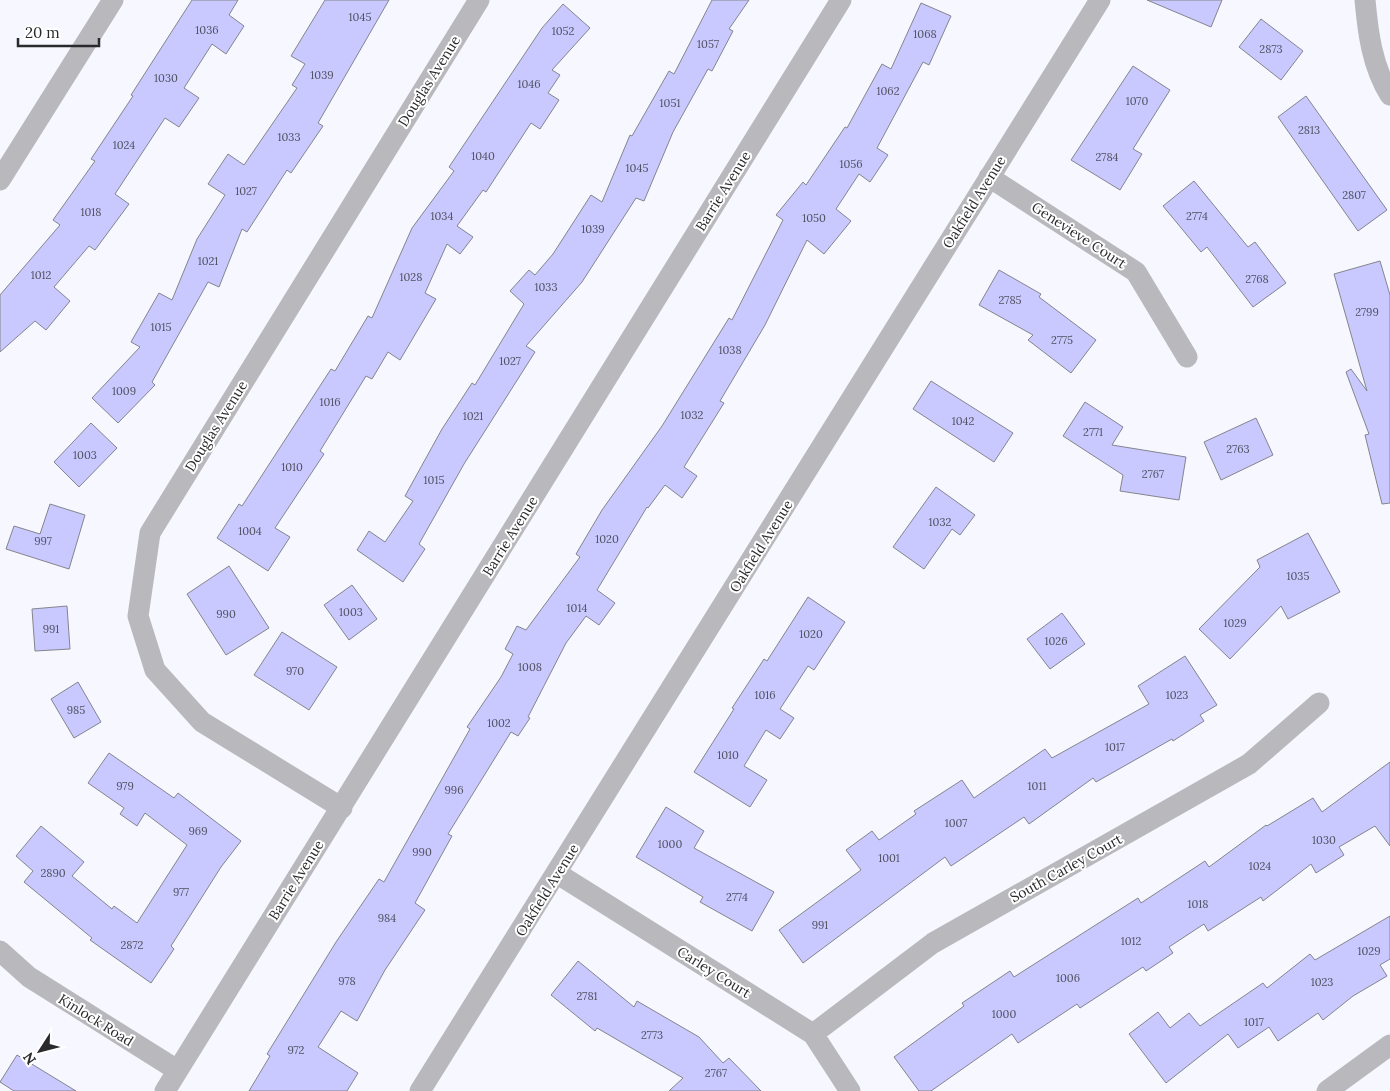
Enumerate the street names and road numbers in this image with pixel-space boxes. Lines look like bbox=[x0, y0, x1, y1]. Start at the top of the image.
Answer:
street label: Douglas Avenue bbox=[394, 32, 464, 130]
street label: Barrie Avenue bbox=[691, 147, 755, 234]
street label: Oakfield Avenue bbox=[938, 152, 1010, 252]
street label: Genevieve Court bbox=[1028, 198, 1130, 273]
street label: Douglas Avenue bbox=[181, 377, 251, 475]
street label: Barrie Avenue bbox=[478, 492, 542, 579]
street label: Oakfield Avenue bbox=[725, 496, 797, 596]
street label: South Carley Court bbox=[1007, 829, 1126, 906]
street label: Barrie Avenue bbox=[264, 836, 328, 923]
street label: Oakfield Avenue bbox=[511, 840, 583, 940]
street label: Carley Court bbox=[674, 942, 755, 1002]
street label: Kinlock Road bbox=[55, 990, 137, 1050]

